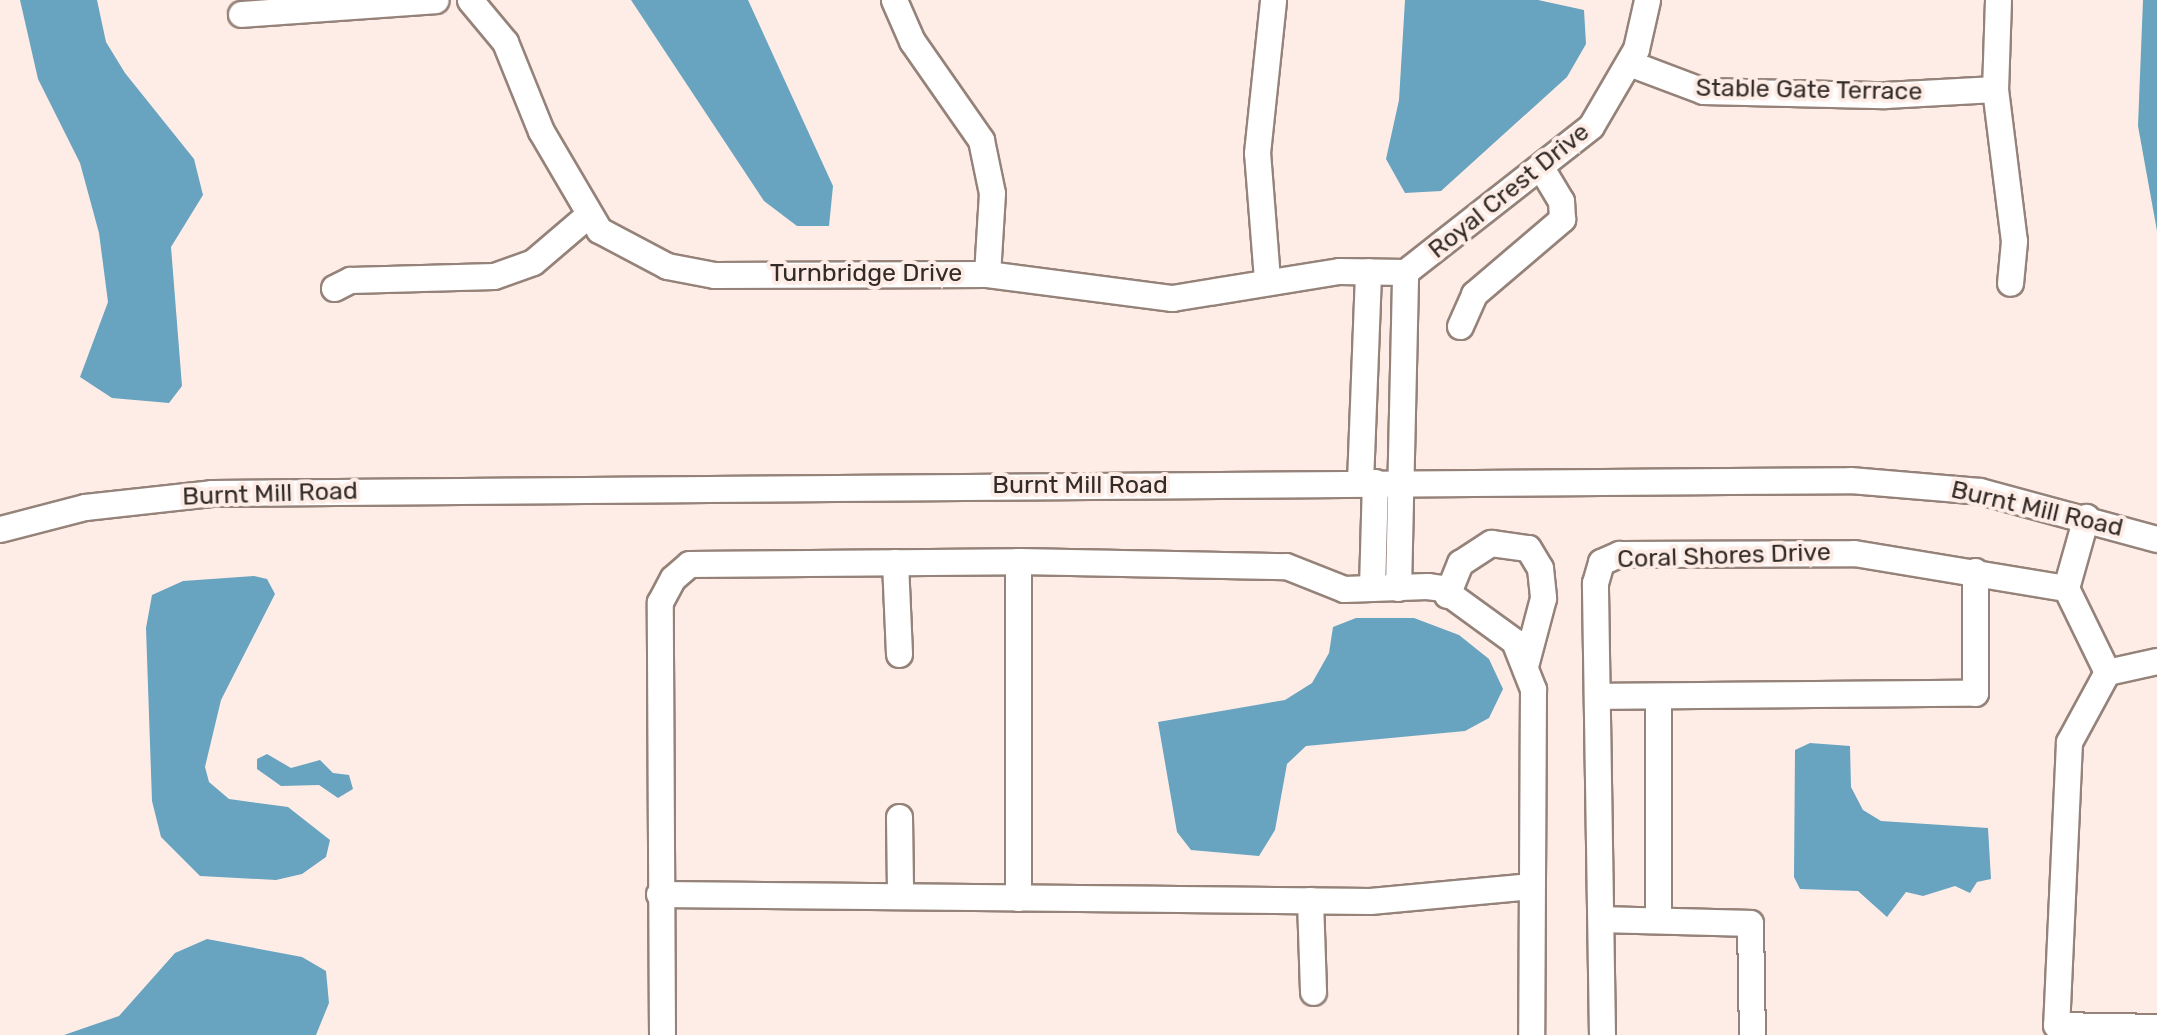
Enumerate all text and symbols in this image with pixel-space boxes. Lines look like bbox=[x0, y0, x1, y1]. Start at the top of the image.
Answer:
street label: Stable Gate Terrace bbox=[1695, 73, 1923, 107]
street label: Royal Crest Drive bbox=[1423, 117, 1595, 265]
street label: Turnbridge Drive bbox=[770, 258, 962, 288]
street label: Burnt Mill Road bbox=[992, 470, 1168, 500]
street label: Burnt Mill Road bbox=[1948, 475, 2126, 543]
street label: Burnt Mill Road bbox=[182, 476, 358, 512]
street label: Coral Shores Drive bbox=[1617, 537, 1831, 575]

